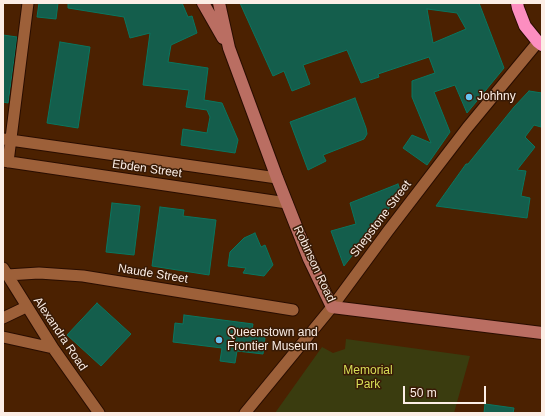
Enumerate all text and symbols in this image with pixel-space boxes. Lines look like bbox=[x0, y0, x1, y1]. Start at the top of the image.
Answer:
place label: Johhny bbox=[477, 90, 516, 104]
marker: Johhny bbox=[464, 92, 474, 102]
street label: Ebden Street bbox=[111, 157, 183, 181]
street label: Shepstone Street bbox=[347, 178, 415, 260]
street label: Robinson Road bbox=[290, 223, 338, 305]
street label: Naude Street bbox=[117, 261, 189, 287]
street label: Alexandra Road bbox=[30, 294, 90, 374]
place label: Queenstown and Frontier Museum bbox=[227, 326, 318, 354]
marker: Queenstown and Frontier Museum bbox=[214, 335, 224, 345]
park label: Memorial Park bbox=[343, 364, 393, 392]
scale bar bbox=[405, 378, 488, 404]
text: 50 m bbox=[410, 386, 437, 400]

